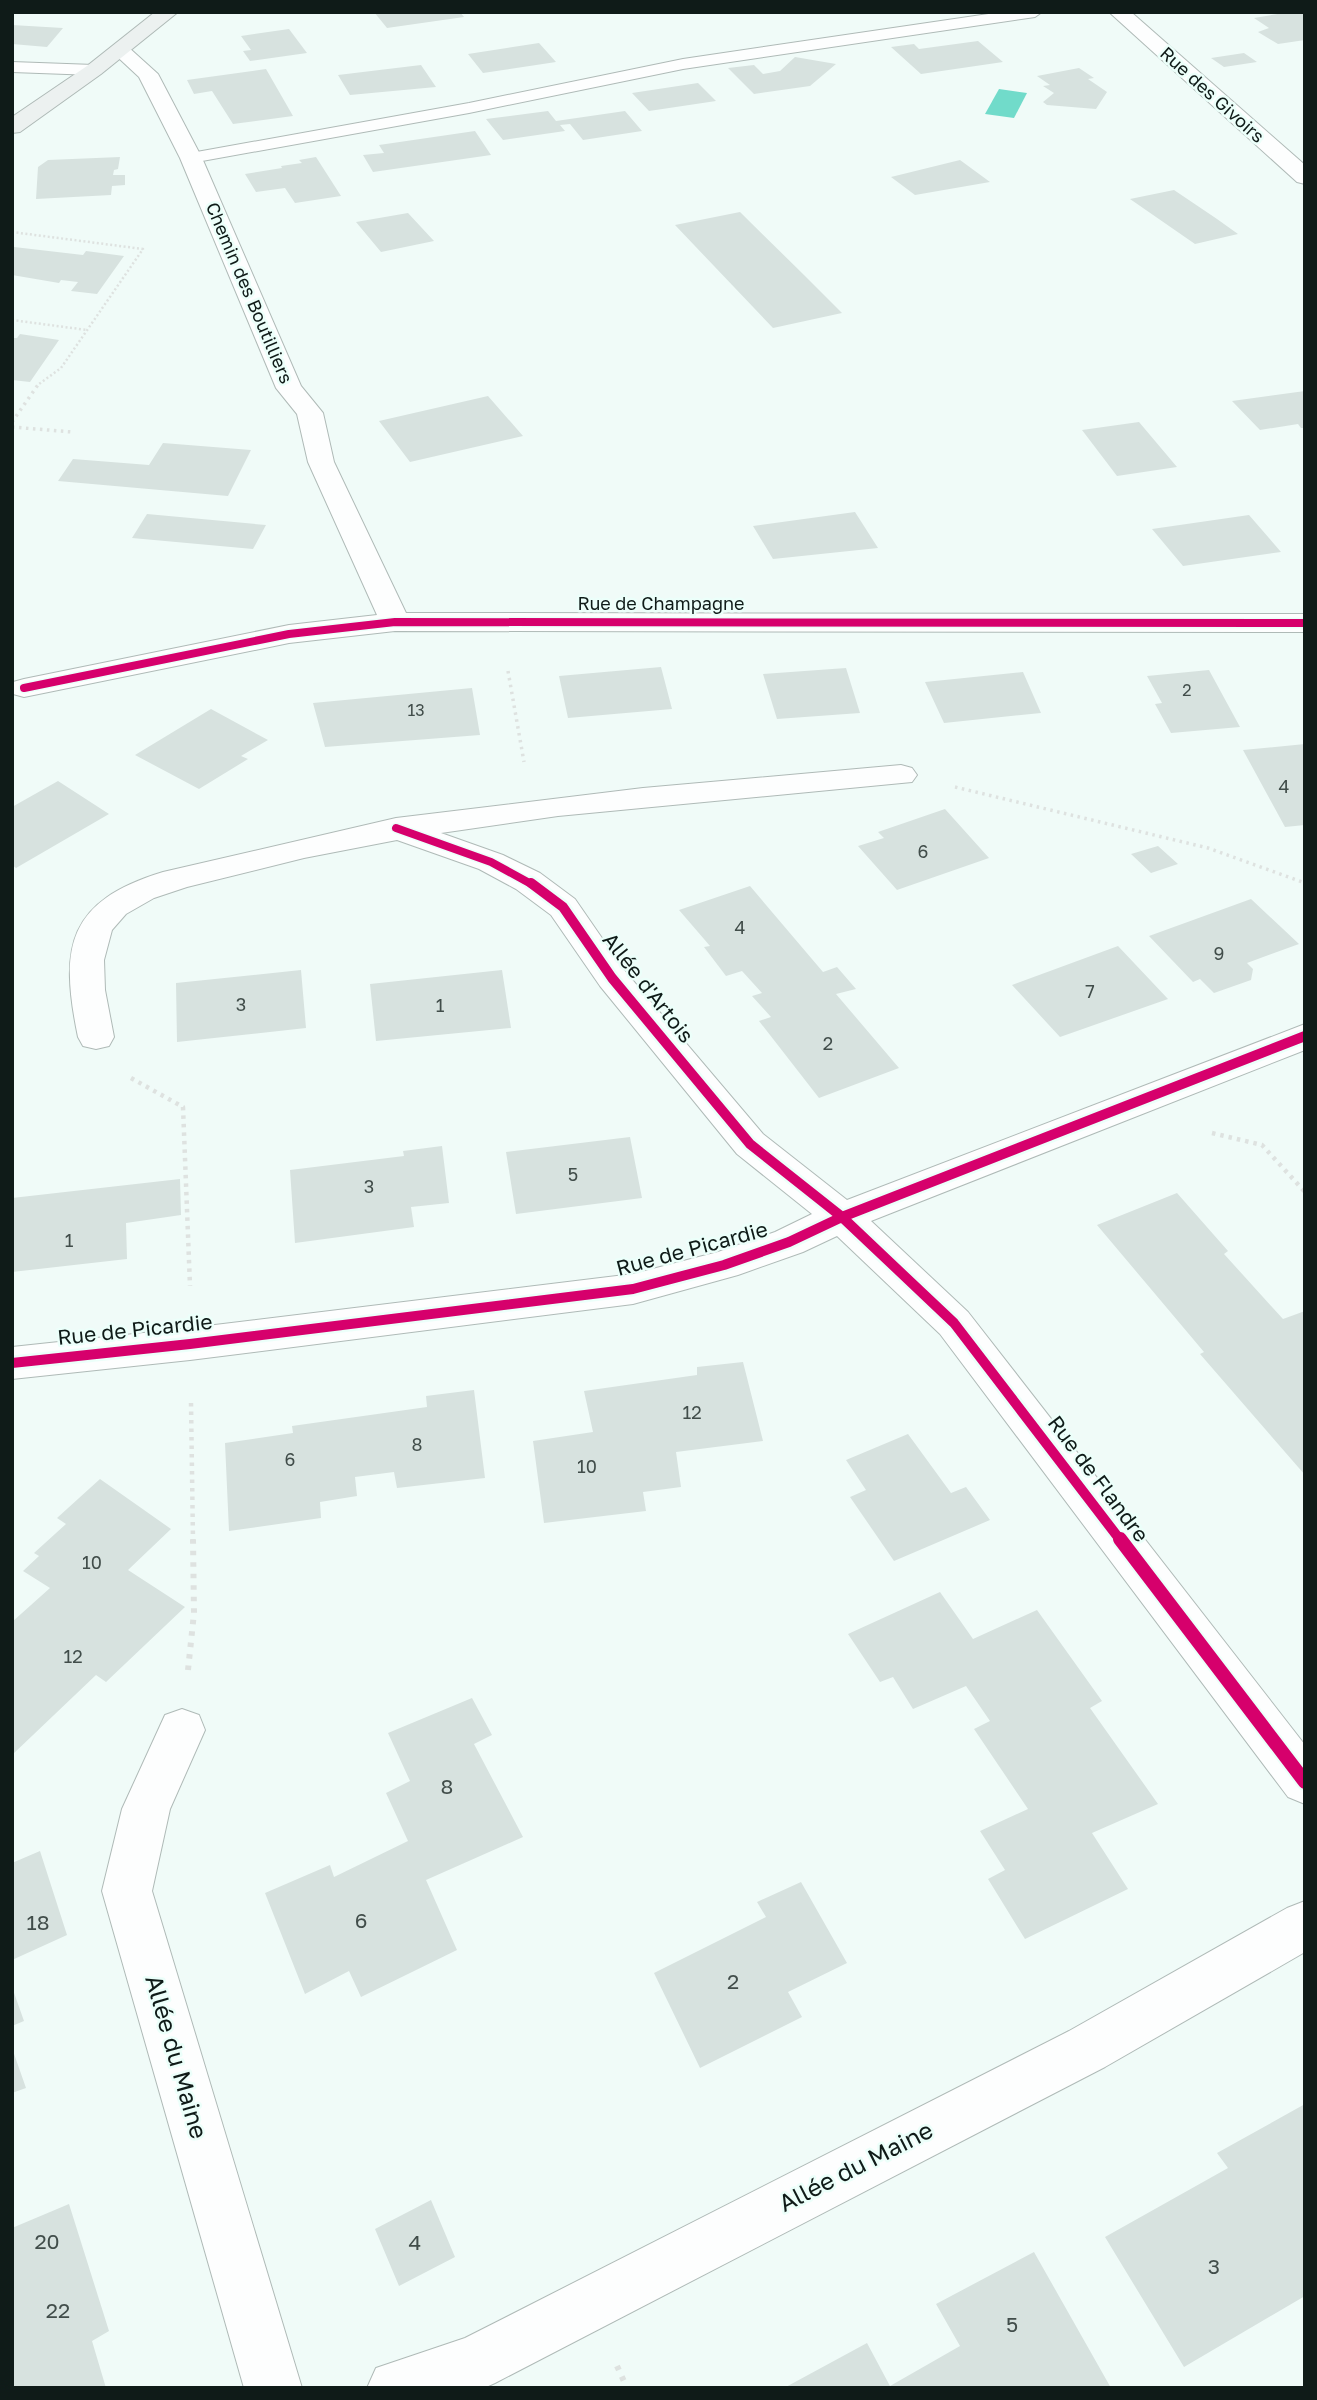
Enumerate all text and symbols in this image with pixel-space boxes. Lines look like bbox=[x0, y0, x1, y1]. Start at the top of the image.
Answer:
street label: Rue des Givoirs bbox=[1156, 42, 1269, 147]
street label: Chemin des Boutilliers bbox=[202, 199, 298, 387]
street label: Rue de Champagne bbox=[578, 592, 744, 614]
house number: 2 bbox=[1182, 680, 1192, 700]
house number: 13 bbox=[407, 700, 425, 720]
house number: 4 bbox=[1279, 775, 1290, 797]
house number: 6 bbox=[918, 840, 928, 862]
house number: 4 bbox=[735, 916, 746, 938]
street label: Allée d'Artois bbox=[598, 927, 700, 1048]
house number: 9 bbox=[1214, 942, 1224, 964]
house number: 7 bbox=[1085, 980, 1095, 1002]
house number: 3 bbox=[236, 993, 246, 1015]
house number: 1 bbox=[436, 994, 445, 1016]
house number: 2 bbox=[823, 1032, 833, 1054]
house number: 5 bbox=[568, 1163, 578, 1185]
house number: 3 bbox=[364, 1175, 374, 1197]
street label: Rue de Picardie bbox=[613, 1215, 770, 1281]
house number: 1 bbox=[65, 1229, 74, 1251]
street label: Rue de Picardie bbox=[56, 1308, 214, 1350]
house number: 12 bbox=[682, 1401, 702, 1423]
street label: Rue de Flandre bbox=[1043, 1410, 1155, 1547]
house number: 8 bbox=[412, 1433, 422, 1455]
house number: 6 bbox=[285, 1448, 295, 1470]
house number: 10 bbox=[577, 1455, 597, 1477]
house number: 10 bbox=[82, 1551, 102, 1573]
house number: 12 bbox=[63, 1645, 83, 1667]
house number: 8 bbox=[441, 1773, 453, 1799]
house number: 6 bbox=[355, 1907, 367, 1933]
house number: 18 bbox=[27, 1909, 50, 1935]
house number: 2 bbox=[727, 1968, 739, 1994]
street label: Allée du Maine bbox=[140, 1971, 215, 2142]
street label: Allée du Maine bbox=[773, 2114, 937, 2217]
house number: 20 bbox=[34, 2228, 60, 2254]
house number: 4 bbox=[409, 2229, 421, 2255]
house number: 3 bbox=[1208, 2253, 1220, 2279]
house number: 22 bbox=[46, 2297, 70, 2323]
house number: 5 bbox=[1006, 2311, 1018, 2337]

